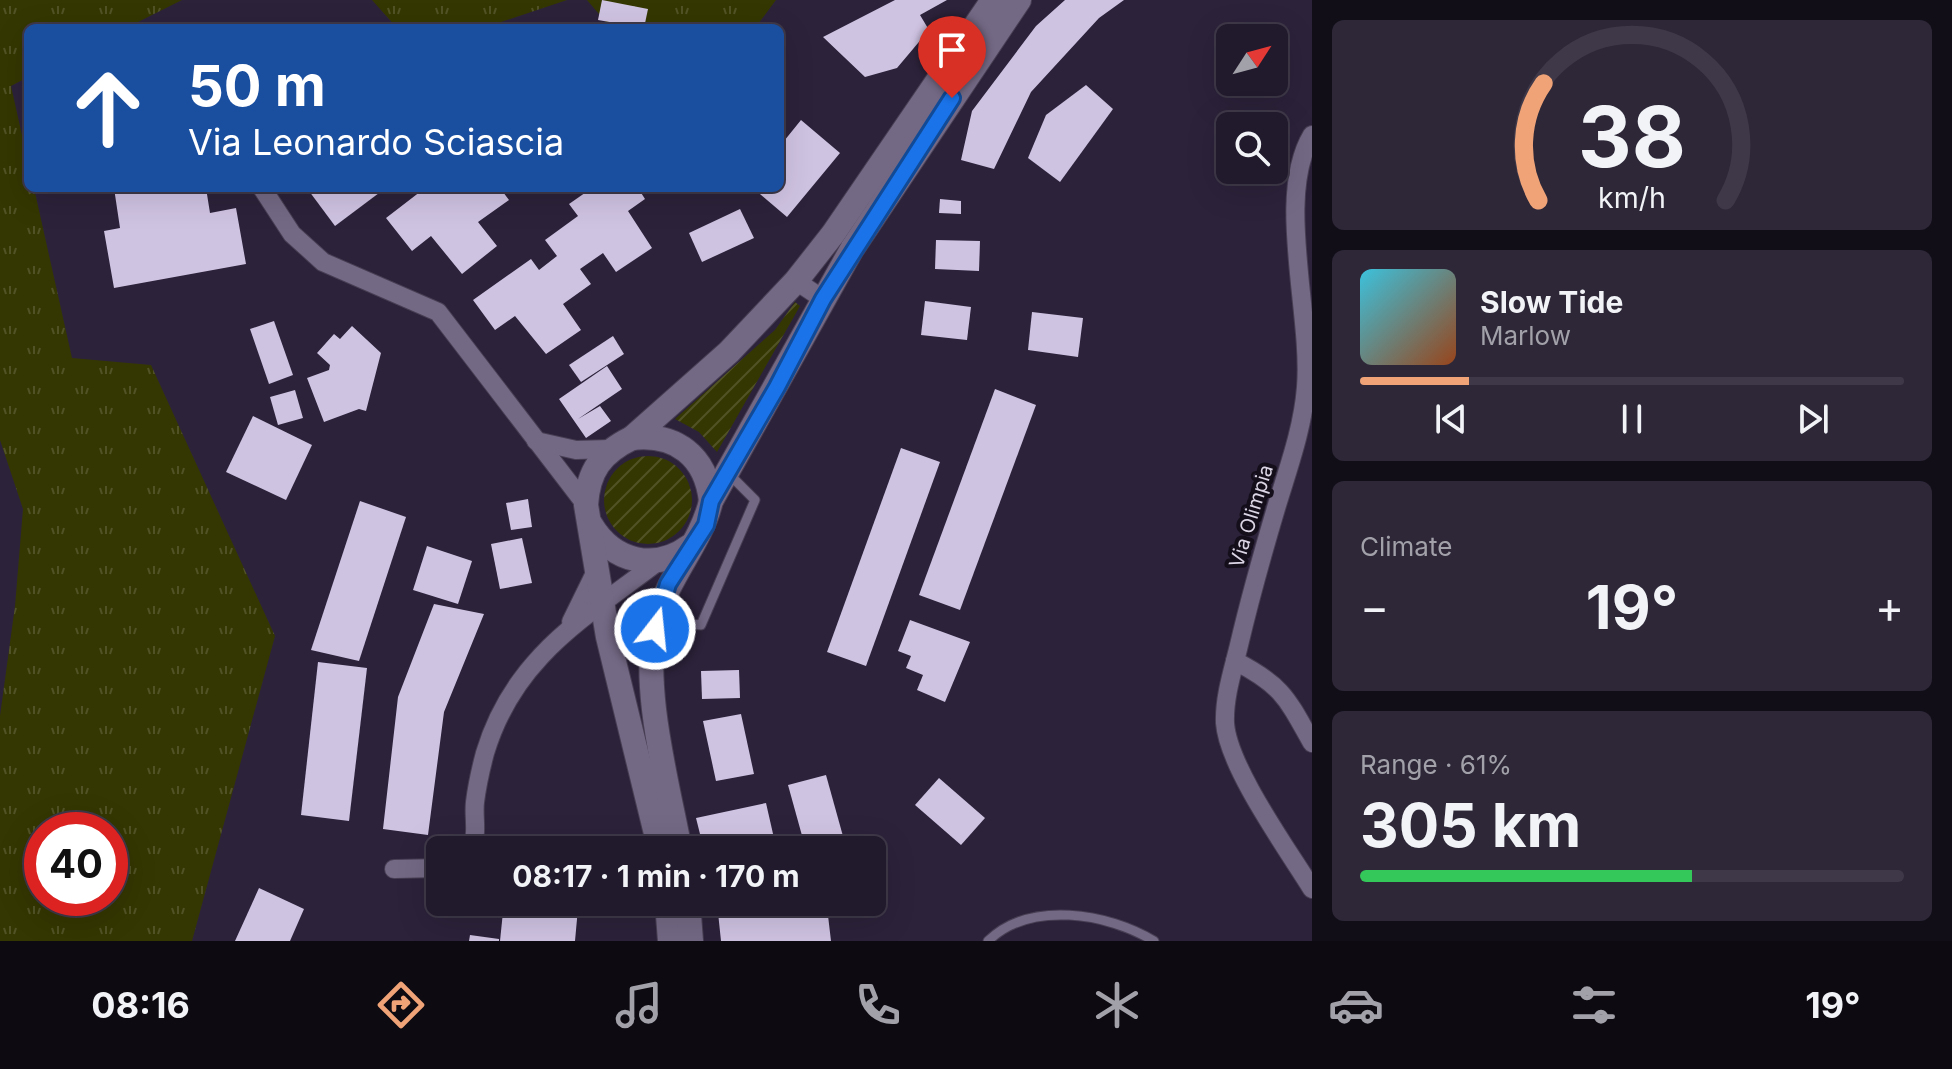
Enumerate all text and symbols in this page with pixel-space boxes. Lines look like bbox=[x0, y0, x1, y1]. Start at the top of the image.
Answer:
pin bbox=[918, 16, 986, 98]
north arrow bbox=[1216, 24, 1288, 96]
map controls bbox=[1216, 24, 1288, 184]
icon: arrive bbox=[930, 28, 974, 72]
text: 50 m bbox=[188, 52, 326, 120]
icon: ahead bbox=[56, 56, 160, 160]
text: 38 bbox=[1578, 86, 1686, 187]
button: search bbox=[1216, 112, 1288, 184]
text: Via Leonardo Sciascia bbox=[188, 120, 564, 164]
text: km/h bbox=[1598, 180, 1666, 215]
text: Slow Tide bbox=[1480, 284, 1623, 320]
text: Marlow bbox=[1480, 320, 1571, 351]
icon: previous bbox=[1429, 397, 1473, 441]
icon: pause bbox=[1610, 397, 1654, 441]
icon: next bbox=[1791, 397, 1835, 441]
street label: Via Olimpia bbox=[1224, 462, 1278, 570]
text: Climate bbox=[1360, 531, 1452, 562]
text: 19° bbox=[1586, 571, 1678, 643]
text: − bbox=[1360, 580, 1389, 634]
text: + bbox=[1875, 580, 1904, 634]
position arrow bbox=[613, 587, 697, 671]
text: Range · 61% bbox=[1360, 749, 1512, 780]
text: 305 km bbox=[1360, 789, 1581, 861]
speed limit sign: 40 bbox=[24, 812, 128, 916]
text: 08:17 · 1 min · 170 m bbox=[512, 858, 800, 894]
icon: directions bbox=[373, 977, 429, 1033]
icon: music bbox=[611, 977, 667, 1033]
icon: phone bbox=[850, 977, 906, 1033]
icon: climate bbox=[1089, 977, 1145, 1033]
icon: car bbox=[1328, 977, 1384, 1033]
icon: filters bbox=[1566, 977, 1622, 1033]
text: 08:16 bbox=[91, 983, 190, 1027]
text: 19° bbox=[1805, 983, 1861, 1027]

